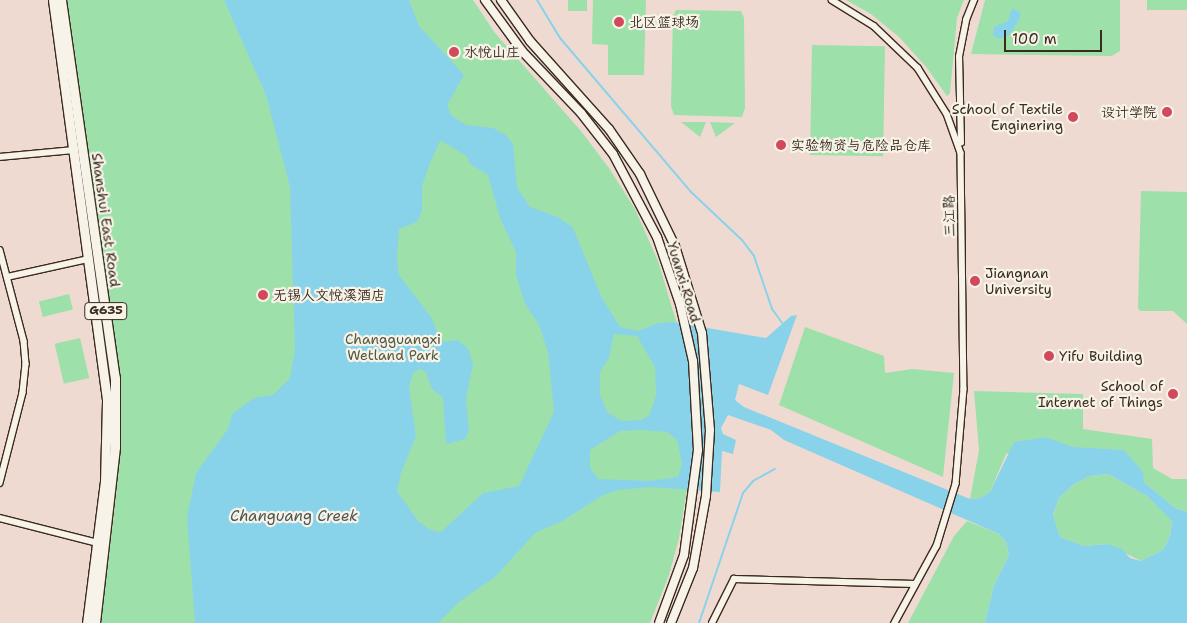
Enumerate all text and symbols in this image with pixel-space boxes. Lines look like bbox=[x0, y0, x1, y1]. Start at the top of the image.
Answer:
place label: 北区篮球场 bbox=[629, 14, 699, 30]
marker: 北区篮球场 bbox=[613, 16, 625, 28]
scale bar bbox=[1007, 20, 1104, 52]
text: 100 m bbox=[1012, 29, 1057, 49]
place label: 水悦山庄 bbox=[464, 44, 520, 60]
marker: 水悦山庄 bbox=[448, 46, 460, 58]
place label: School of Textile Enginering bbox=[952, 101, 1063, 134]
place label: 设计学院 bbox=[1101, 104, 1157, 120]
marker: 设计学院 bbox=[1161, 106, 1173, 118]
marker: School of Textile Enginering bbox=[1067, 111, 1079, 123]
place label: 实验物资与危险品仓库 bbox=[791, 137, 931, 153]
marker: 实验物资与危险品仓库 bbox=[775, 139, 787, 151]
street label: Shanshui East Road bbox=[88, 152, 124, 288]
street label: 三江路 bbox=[940, 195, 958, 237]
street label: Yuanxi Road bbox=[664, 239, 704, 325]
place label: Jiangnan University bbox=[985, 265, 1052, 298]
marker: Jiangnan University bbox=[969, 275, 981, 287]
place label: 无锡人文悦溪酒店 bbox=[273, 287, 385, 303]
marker: 无锡人文悦溪酒店 bbox=[257, 289, 269, 301]
road number: G635 bbox=[84, 302, 128, 321]
park label: Changguangxi Wetland Park bbox=[345, 331, 441, 364]
place label: Yifu Building bbox=[1059, 348, 1143, 364]
marker: Yifu Building bbox=[1043, 350, 1055, 362]
place label: School of Internet of Things bbox=[1038, 378, 1163, 411]
marker: School of Internet of Things bbox=[1167, 388, 1179, 400]
water label: Changuang Creek bbox=[230, 508, 358, 526]

